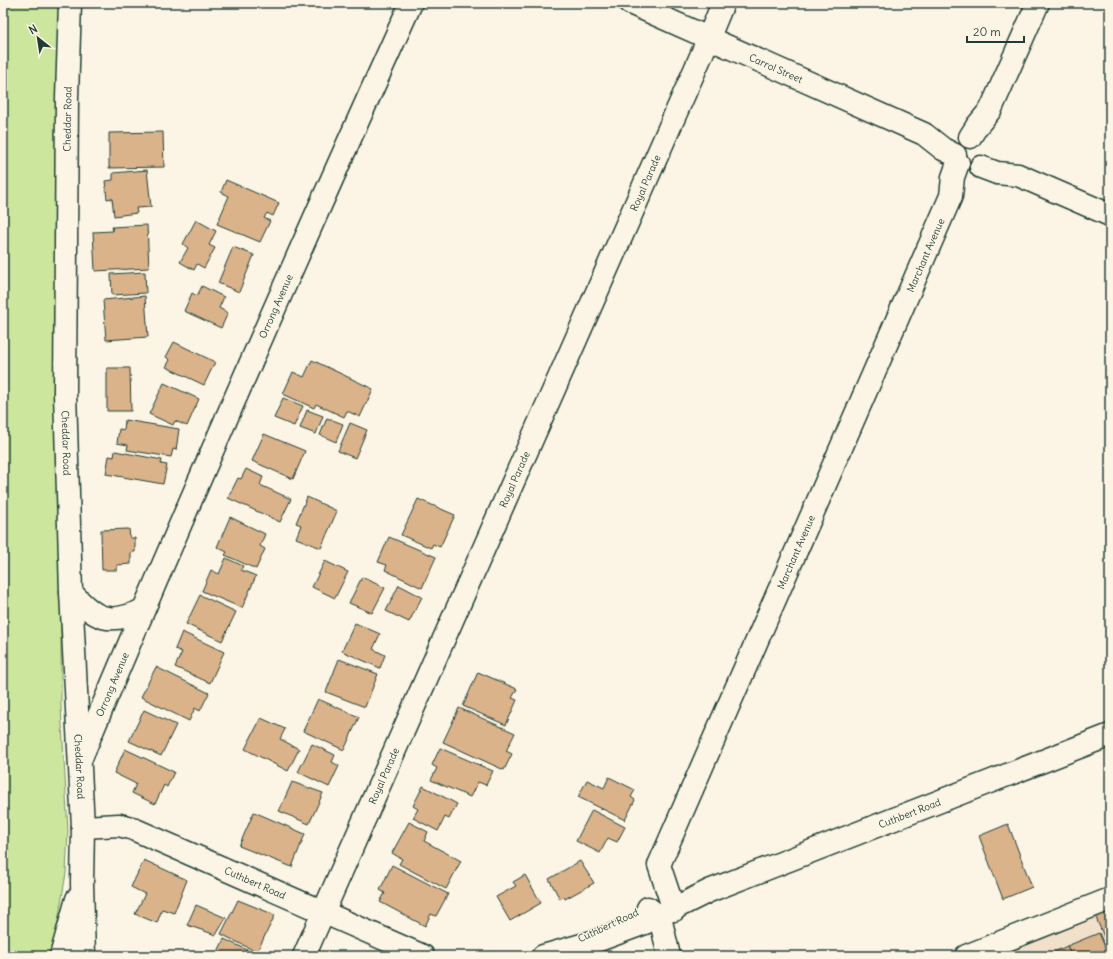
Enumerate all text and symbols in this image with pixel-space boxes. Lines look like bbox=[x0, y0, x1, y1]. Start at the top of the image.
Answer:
north arrow bbox=[18, 18, 58, 58]
scale bar bbox=[967, 18, 1024, 44]
text: N bbox=[26, 21, 40, 37]
text: 20 m bbox=[973, 24, 1001, 39]
street label: Carrol Street bbox=[747, 51, 805, 86]
street label: Cheddar Road bbox=[60, 86, 75, 152]
street label: Royal Parade bbox=[627, 153, 664, 213]
street label: Marchant Avenue bbox=[904, 216, 948, 294]
street label: Orrong Avenue bbox=[256, 272, 296, 340]
street label: Cheddar Road bbox=[59, 410, 73, 476]
street label: Royal Parade bbox=[497, 449, 533, 510]
street label: Marchant Avenue bbox=[774, 513, 818, 591]
street label: Orrong Avenue bbox=[93, 650, 132, 719]
street label: Cheddar Road bbox=[71, 734, 88, 800]
street label: Royal Parade bbox=[366, 746, 402, 806]
street label: Cuthbert Road bbox=[877, 795, 943, 831]
street label: Cuthbert Road bbox=[222, 864, 288, 902]
street label: Cuthbert Road bbox=[576, 906, 641, 945]

